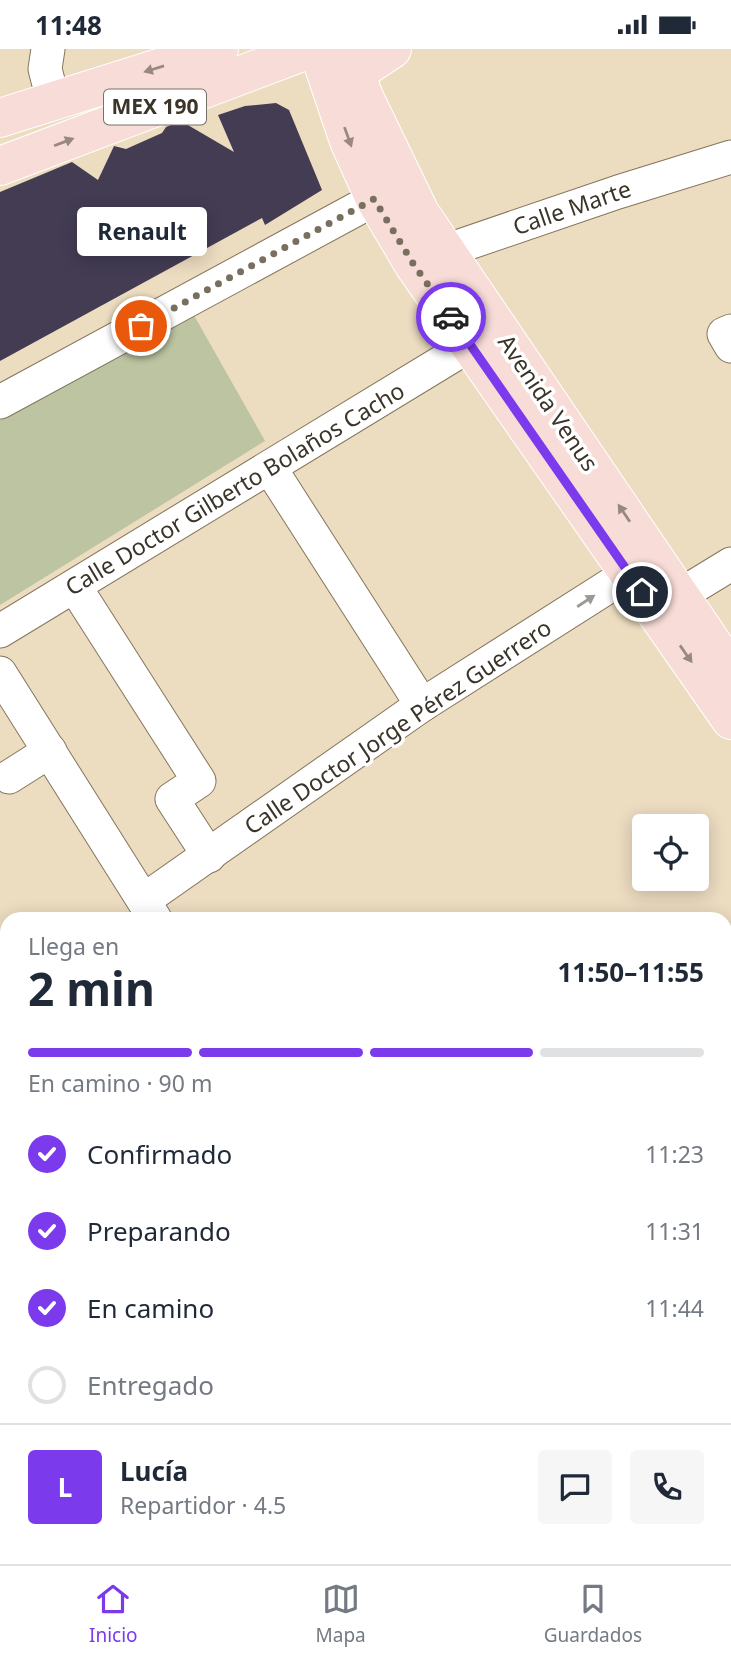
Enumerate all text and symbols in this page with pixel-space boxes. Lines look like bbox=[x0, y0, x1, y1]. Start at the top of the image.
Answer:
text: 11:48 bbox=[35, 7, 102, 43]
one-way arrow bbox=[143, 64, 164, 74]
road number: MEX 190 bbox=[104, 90, 206, 125]
one-way arrow bbox=[343, 126, 354, 147]
one-way arrow bbox=[53, 136, 74, 147]
street label: Calle Marte bbox=[508, 172, 635, 242]
callout: Renault bbox=[76, 207, 206, 256]
text: Renault bbox=[97, 215, 187, 247]
courier bbox=[416, 282, 486, 352]
pin bbox=[111, 296, 171, 356]
icon: car bbox=[432, 298, 470, 336]
icon: bag bbox=[122, 307, 160, 345]
street label: Avenida Venus bbox=[491, 328, 606, 477]
street label: Calle Doctor Gilberto Bolaños Cacho bbox=[59, 374, 410, 602]
one-way arrow bbox=[618, 504, 631, 523]
pin bbox=[612, 562, 672, 622]
icon: home bbox=[623, 573, 661, 611]
one-way arrow bbox=[576, 595, 595, 608]
street label: Calle Doctor Jorge Pérez Guerrero bbox=[238, 611, 557, 841]
one-way arrow bbox=[679, 645, 692, 664]
map controls bbox=[632, 814, 709, 891]
button: locate bbox=[632, 814, 709, 891]
text: Llega en bbox=[28, 930, 119, 962]
text: 11:50–11:55 bbox=[557, 954, 704, 990]
text: 2 min bbox=[28, 957, 155, 1019]
text: En camino · 90 m bbox=[28, 1067, 212, 1099]
icon: check bbox=[28, 1135, 66, 1173]
text: Confirmado bbox=[87, 1136, 232, 1172]
text: 11:23 bbox=[645, 1138, 704, 1170]
icon: check bbox=[28, 1212, 66, 1250]
text: Preparando bbox=[87, 1213, 231, 1249]
text: 11:31 bbox=[645, 1215, 704, 1247]
icon: check bbox=[28, 1289, 66, 1327]
text: En camino bbox=[87, 1290, 214, 1326]
text: 11:44 bbox=[645, 1292, 704, 1324]
text: Entregado bbox=[87, 1367, 214, 1403]
button: chat bbox=[538, 1450, 612, 1524]
button: phone bbox=[630, 1450, 704, 1524]
text: Lucía bbox=[120, 1453, 188, 1489]
text: L bbox=[58, 1469, 72, 1505]
text: Repartidor · 4.5 bbox=[120, 1489, 286, 1521]
tab: Inicio bbox=[89, 1580, 138, 1648]
tab: Mapa bbox=[316, 1580, 366, 1648]
tab: Guardados bbox=[544, 1580, 642, 1648]

